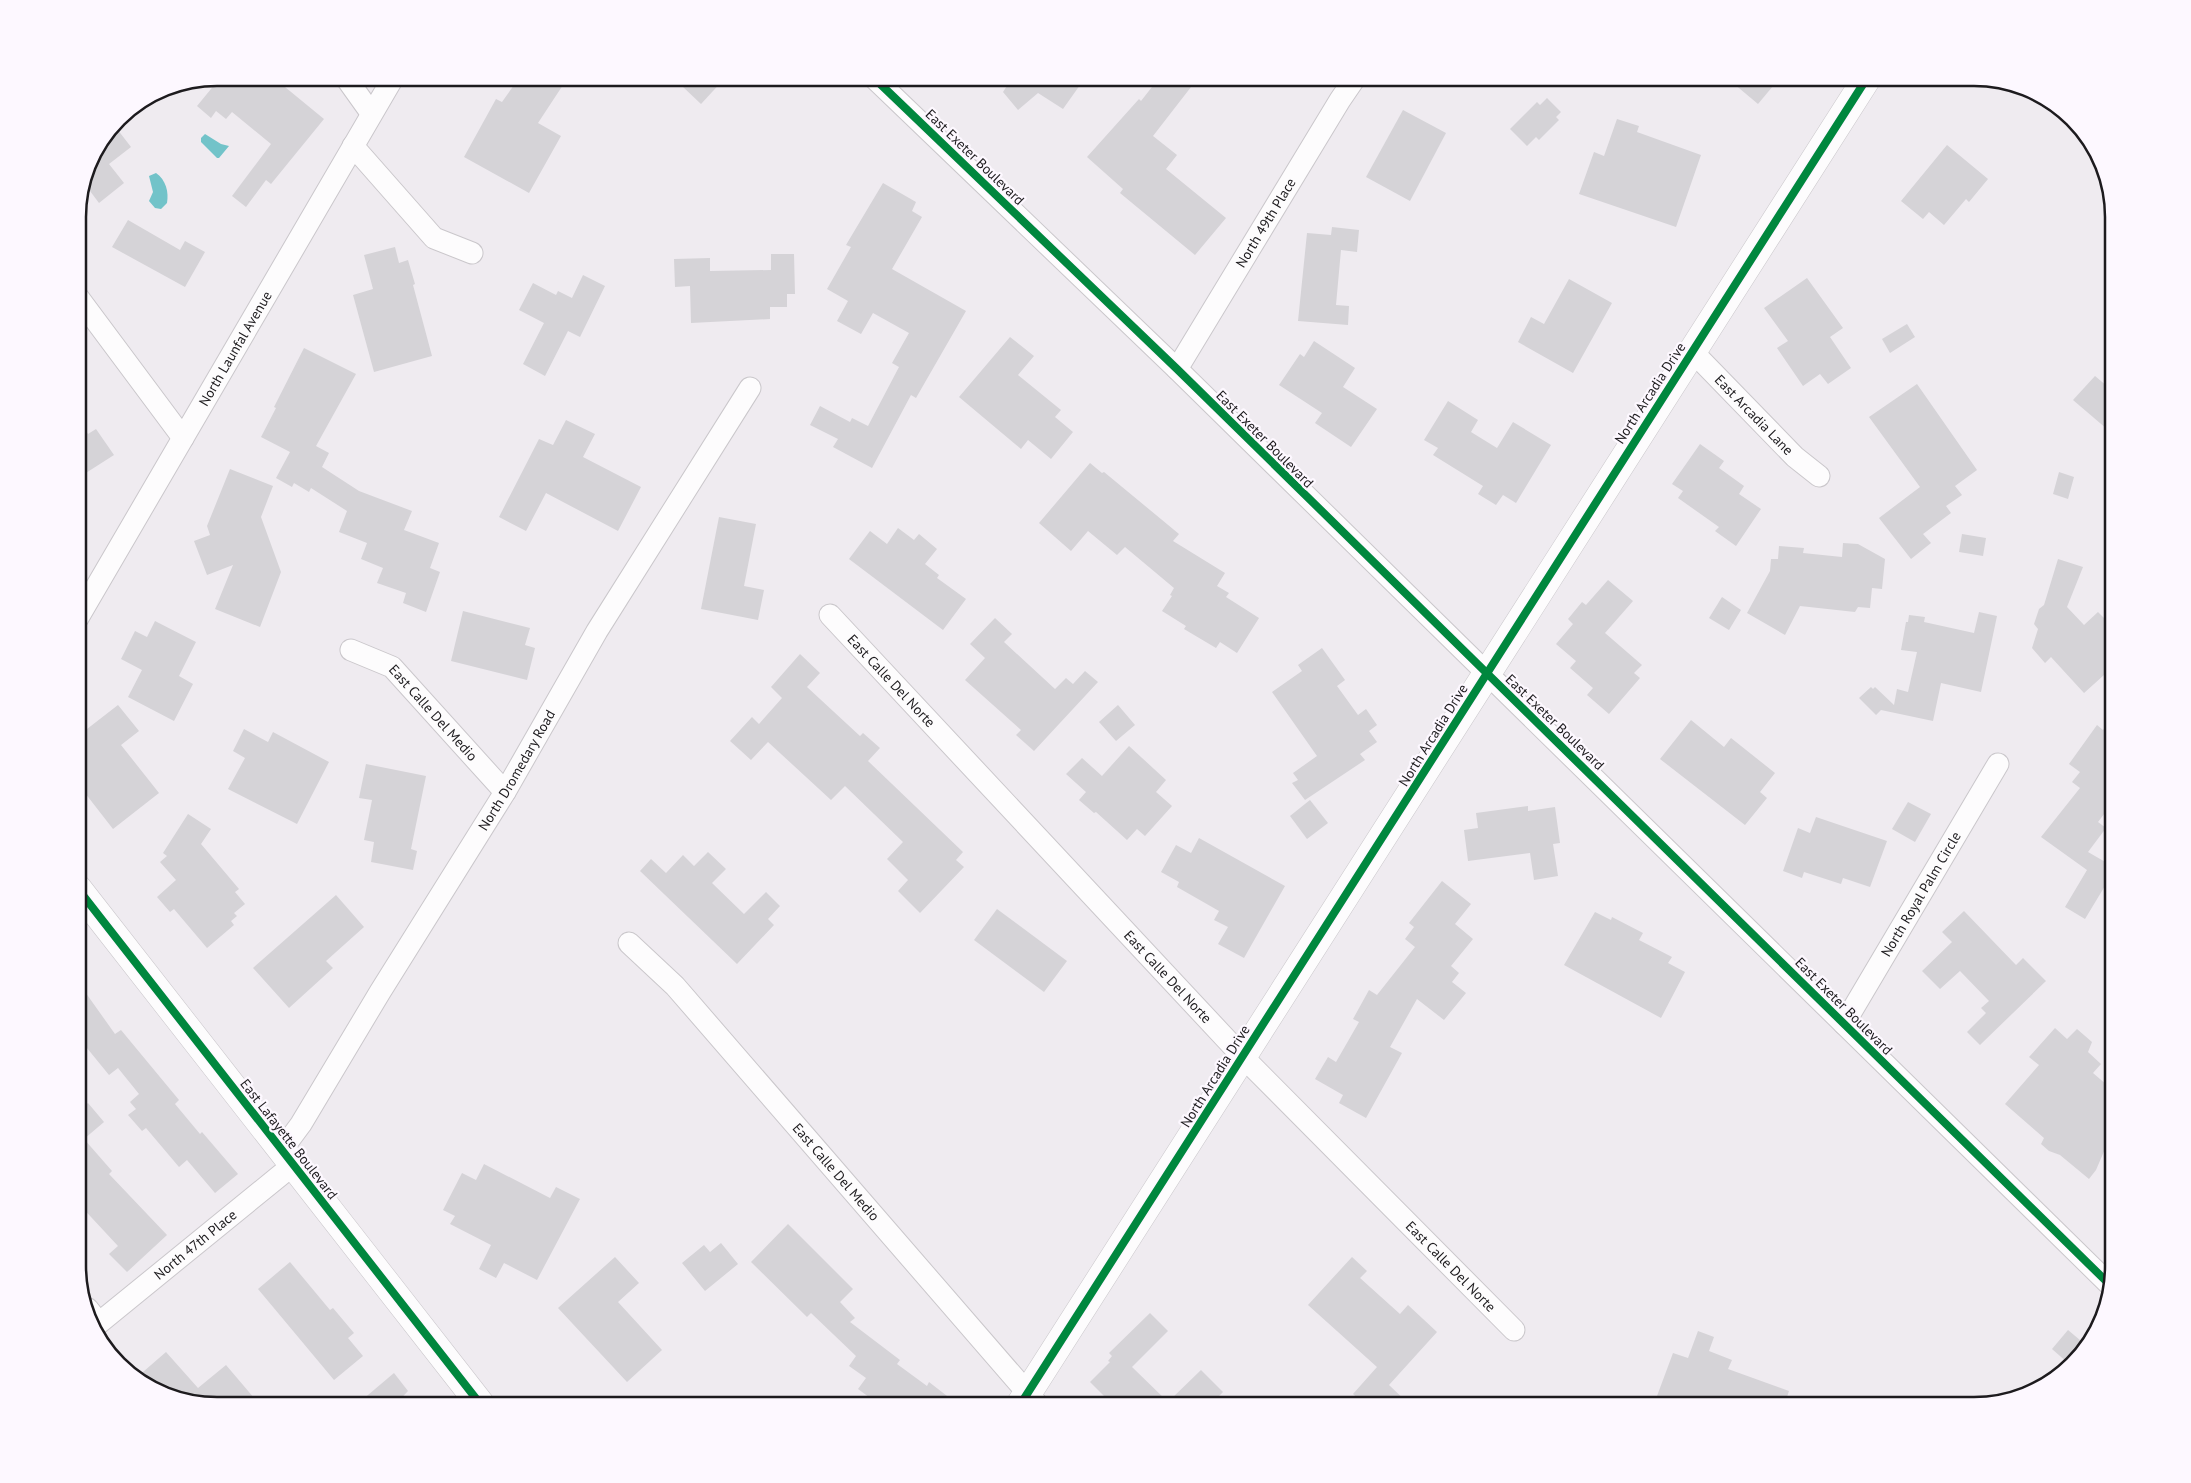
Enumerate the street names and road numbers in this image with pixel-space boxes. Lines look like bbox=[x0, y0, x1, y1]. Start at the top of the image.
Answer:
street label: East Exeter Boulevard bbox=[922, 105, 1028, 209]
street label: North 49th Place bbox=[1232, 175, 1300, 271]
street label: North Launfal Avenue bbox=[195, 288, 276, 409]
street label: North Arcadia Drive bbox=[1610, 339, 1690, 447]
street label: East Arcadia Lane bbox=[1711, 371, 1797, 459]
street label: East Exeter Boulevard bbox=[1212, 386, 1318, 492]
street label: East Calle Del Norte bbox=[844, 631, 939, 731]
street label: East Calle Del Medio bbox=[385, 661, 482, 765]
street label: East Exeter Boulevard bbox=[1502, 670, 1608, 774]
street label: North Arcadia Drive bbox=[1394, 680, 1472, 790]
street label: North Dromedary Road bbox=[474, 707, 559, 834]
street label: North Royal Palm Circle bbox=[1877, 828, 1965, 960]
street label: East Calle Del Norte bbox=[1120, 926, 1216, 1027]
street label: East Exeter Boulevard bbox=[1791, 953, 1897, 1059]
street label: North Arcadia Drive bbox=[1176, 1021, 1254, 1131]
street label: East Lafayette Boulevard bbox=[236, 1075, 342, 1203]
street label: East Calle Del Medio bbox=[789, 1119, 883, 1225]
street label: North 47th Place bbox=[150, 1206, 240, 1284]
street label: East Calle Del Norte bbox=[1402, 1217, 1500, 1316]

